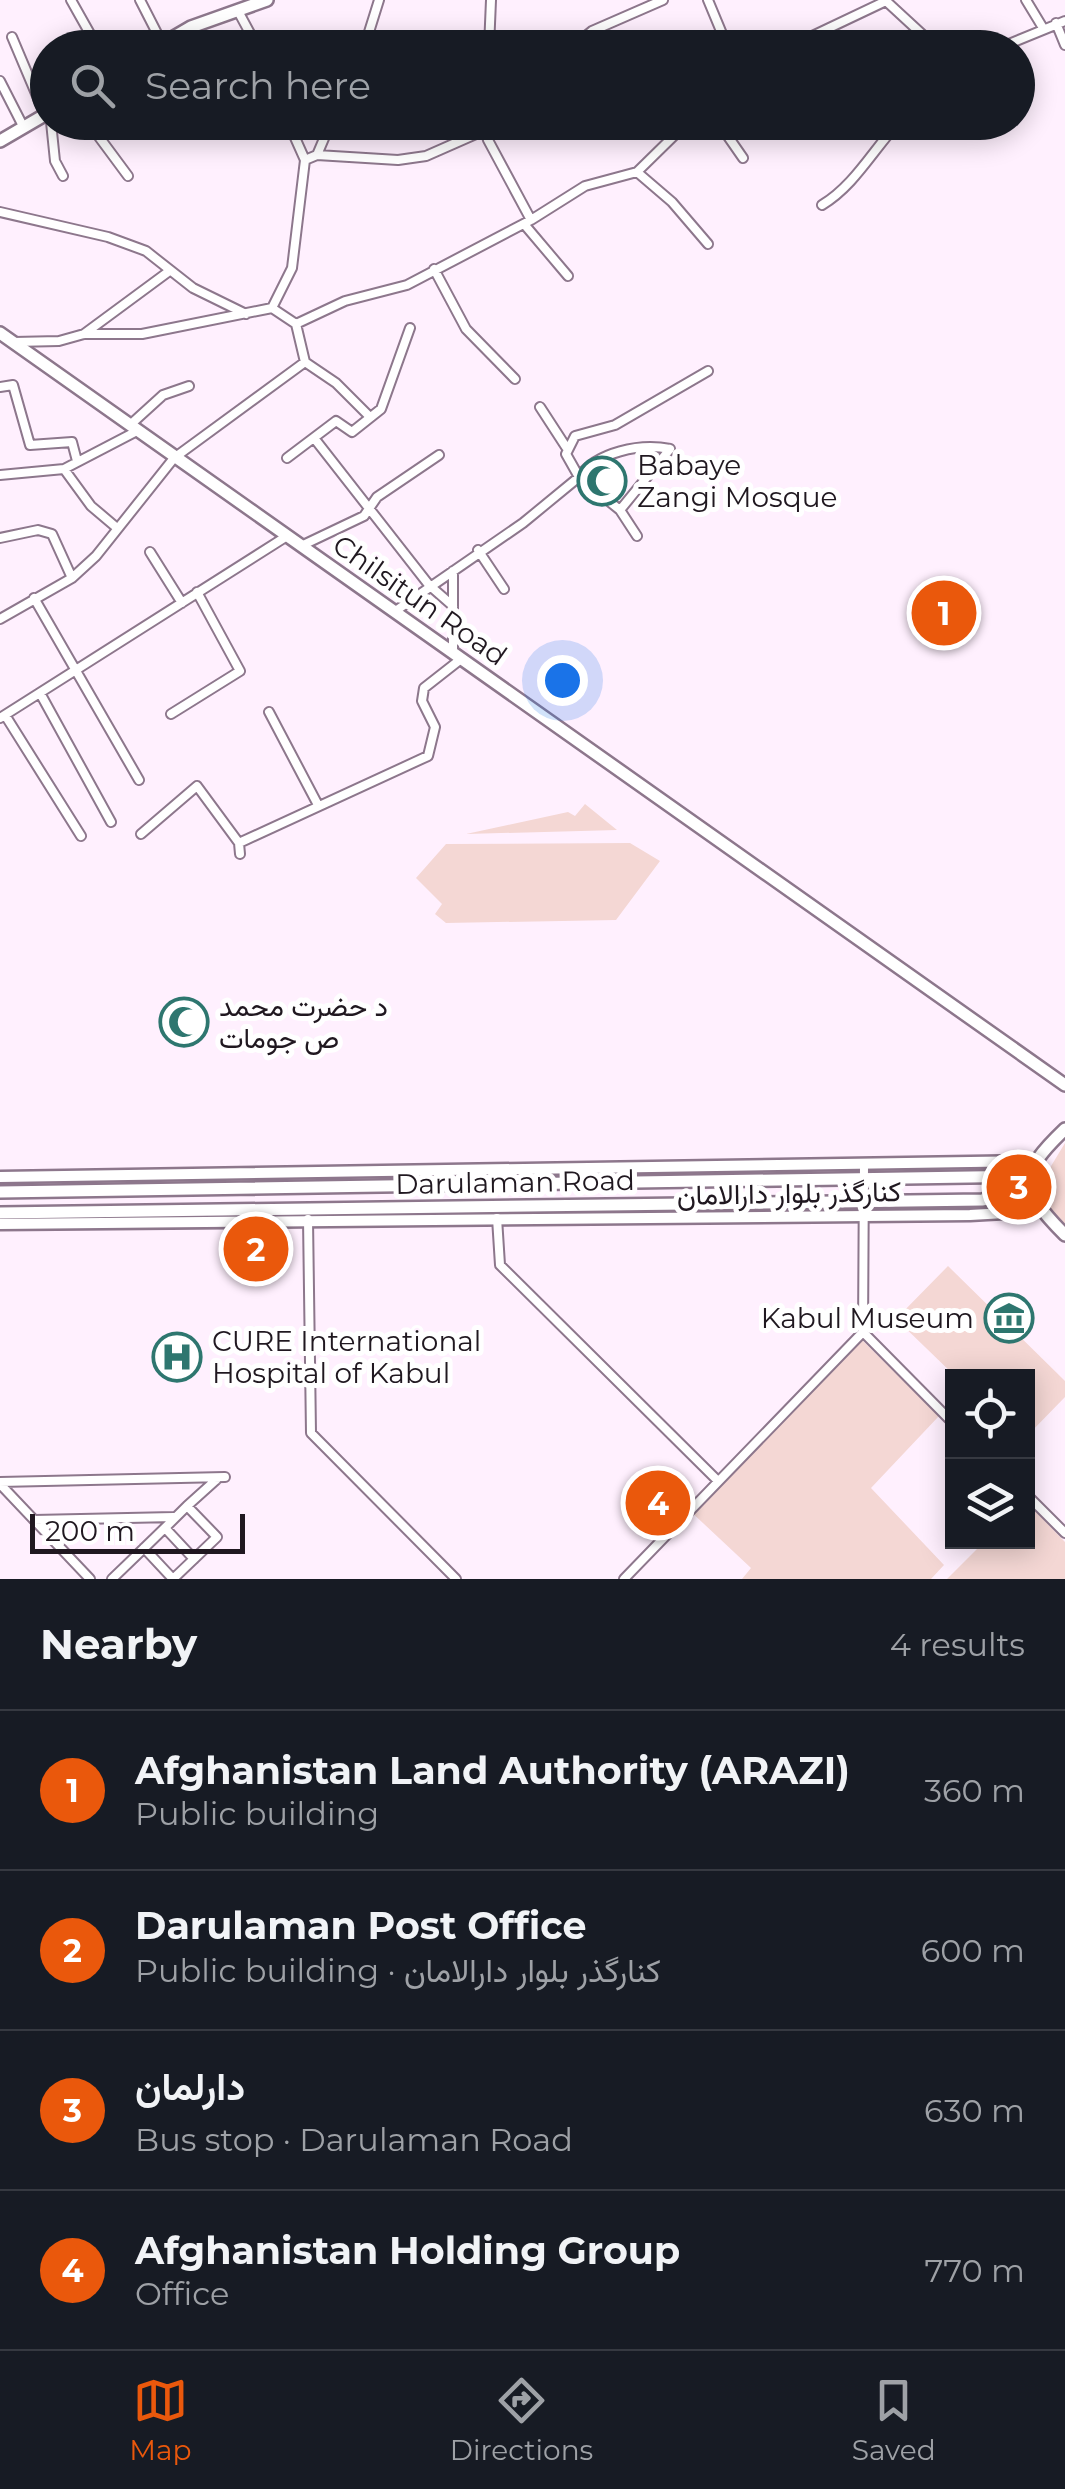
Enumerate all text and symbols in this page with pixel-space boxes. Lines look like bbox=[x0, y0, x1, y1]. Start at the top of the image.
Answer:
search box bbox=[30, 30, 1035, 140]
icon: search bbox=[65, 58, 120, 113]
text: Search here bbox=[145, 62, 371, 109]
place label: Babaye Zangi Mosque bbox=[637, 448, 837, 514]
mosque icon: Babaye Zangi Mosque bbox=[576, 455, 628, 507]
street label: Chilsitun Road bbox=[327, 527, 513, 673]
pin: 1 bbox=[912, 576, 976, 650]
your location bbox=[537, 655, 588, 706]
place label: د حضرت محمد ص جومات bbox=[219, 989, 388, 1056]
mosque icon: د حضرت محمد ص جومات bbox=[158, 996, 210, 1048]
pin: 3 bbox=[986, 1150, 1052, 1224]
street label: Darulaman Road bbox=[395, 1163, 635, 1201]
street label: کنارگذر بلوار دارالامان bbox=[676, 1174, 902, 1213]
pin: 2 bbox=[224, 1212, 288, 1286]
museum icon: Kabul Museum bbox=[983, 1292, 1035, 1344]
place label: Kabul Museum bbox=[761, 1301, 974, 1335]
place label: CURE International Hospital of Kabul bbox=[212, 1324, 481, 1390]
hospital icon: CURE International Hospital of Kabul bbox=[151, 1331, 203, 1383]
map controls bbox=[945, 1369, 1035, 1549]
button: locate bbox=[945, 1369, 1035, 1459]
button: layers bbox=[945, 1459, 1035, 1549]
pin: 4 bbox=[626, 1466, 690, 1540]
scale bar bbox=[30, 1509, 245, 1554]
text: 200 m bbox=[45, 1514, 135, 1548]
text: Nearby bbox=[40, 1618, 197, 1670]
text: 4 results bbox=[890, 1625, 1025, 1664]
text: Afghanistan Land Authority (ARAZI) bbox=[135, 1747, 850, 1794]
text: 1 bbox=[66, 1771, 79, 1810]
text: 360 m bbox=[924, 1771, 1025, 1810]
text: Public building bbox=[135, 1794, 379, 1833]
text: Darulaman Post Office bbox=[135, 1902, 586, 1949]
text: 2 bbox=[63, 1931, 82, 1970]
text: 600 m bbox=[921, 1931, 1025, 1970]
text: Public building · کنارگذر بلوار دارالامان bbox=[135, 1951, 661, 1990]
text: دارلمان bbox=[135, 2063, 245, 2110]
text: 3 bbox=[63, 2091, 82, 2130]
text: 630 m bbox=[924, 2091, 1025, 2130]
text: Bus stop · Darulaman Road bbox=[135, 2120, 573, 2159]
text: Afghanistan Holding Group bbox=[135, 2227, 680, 2274]
text: 4 bbox=[61, 2251, 84, 2290]
text: 770 m bbox=[924, 2251, 1025, 2290]
text: Office bbox=[135, 2274, 229, 2313]
tab: Map bbox=[129, 2373, 191, 2467]
tab: Directions bbox=[450, 2373, 593, 2467]
tab: Saved bbox=[852, 2373, 936, 2467]

